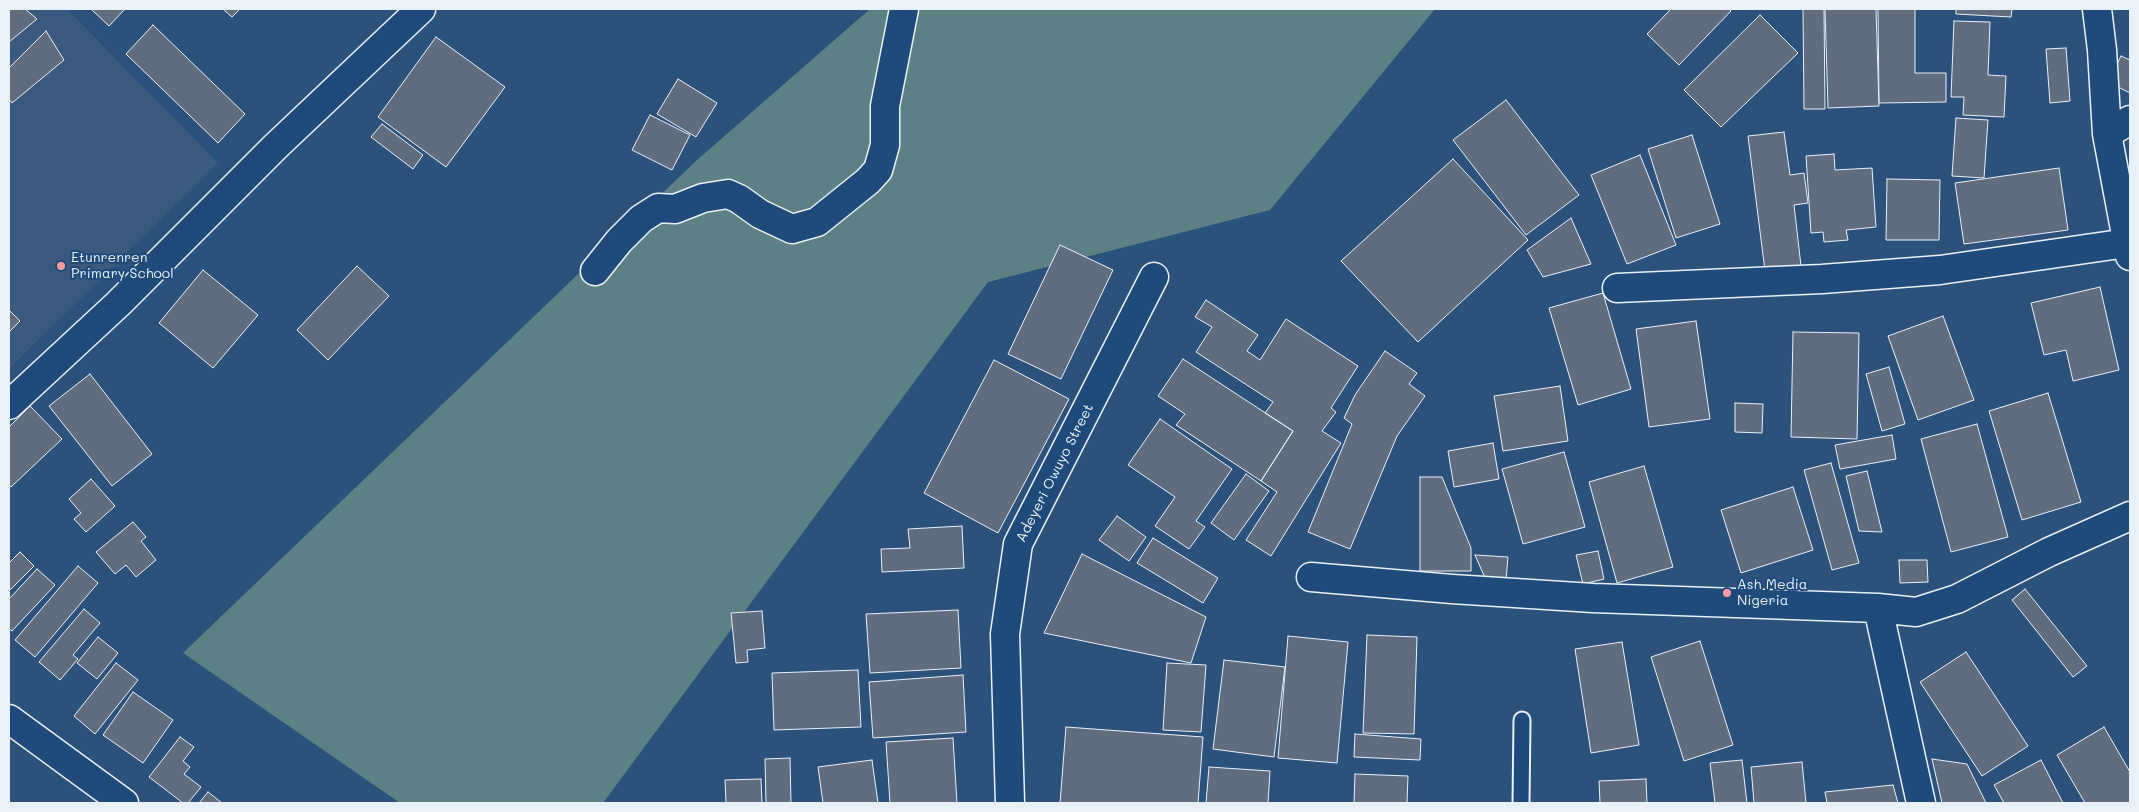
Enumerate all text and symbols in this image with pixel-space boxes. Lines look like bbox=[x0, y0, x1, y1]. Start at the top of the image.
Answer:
place label: Etunrenren Primary School bbox=[71, 250, 174, 282]
marker: Etunrenren Primary School bbox=[55, 260, 67, 272]
street label: Adeyeri Owuyo Street bbox=[1013, 401, 1097, 545]
place label: Ash Media Nigeria bbox=[1737, 577, 1808, 610]
marker: Ash Media Nigeria bbox=[1721, 587, 1733, 599]

